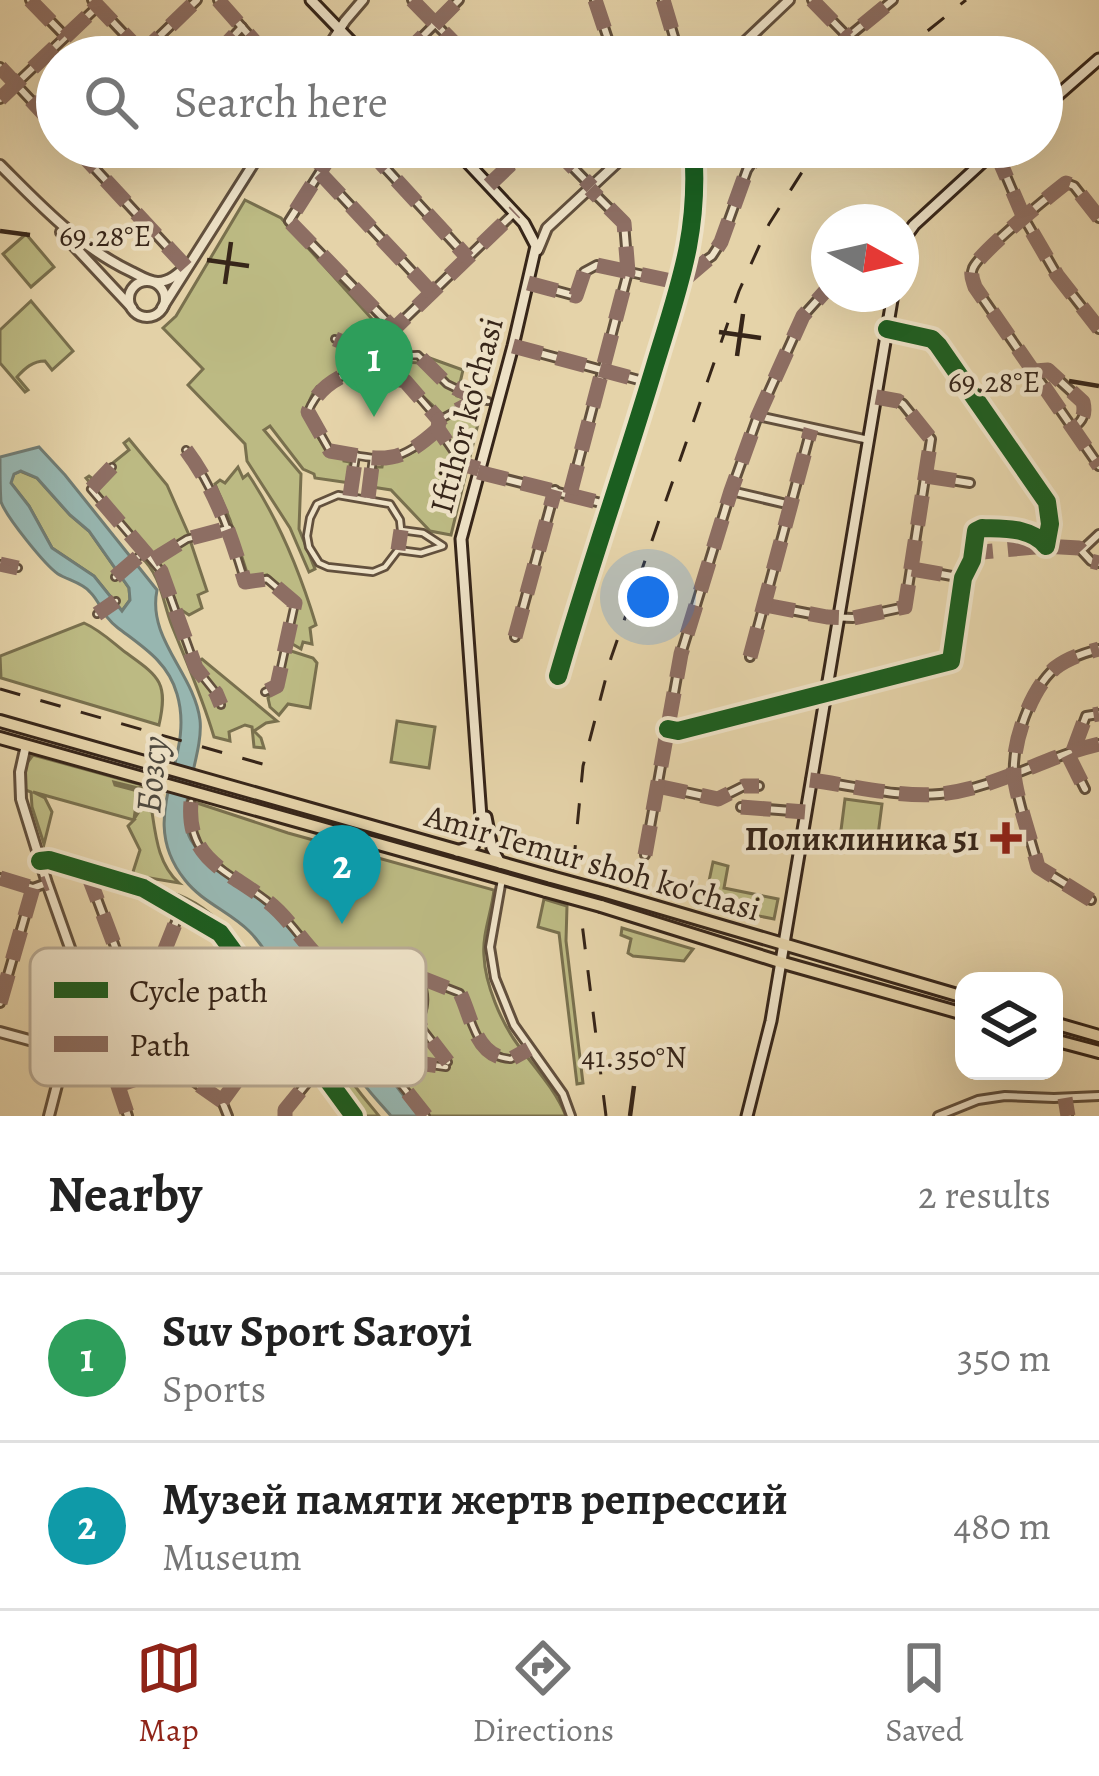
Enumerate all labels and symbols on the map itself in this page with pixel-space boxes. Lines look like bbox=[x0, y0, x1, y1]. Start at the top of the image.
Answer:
north arrow bbox=[811, 204, 919, 312]
text: 69.28°E bbox=[59, 216, 151, 256]
street label: Iftihor ko'chasi bbox=[418, 312, 514, 518]
pin: 1 bbox=[335, 318, 413, 417]
text: 69.28°E bbox=[948, 362, 1040, 402]
your location bbox=[618, 567, 678, 627]
water label: Бозсу bbox=[123, 734, 179, 815]
street label: Amir Temur shoh ko'chasi bbox=[419, 792, 766, 931]
place label: Поликлиника 51 bbox=[745, 816, 979, 861]
marker: Поликлиника 51 bbox=[990, 822, 1022, 854]
pin: 2 bbox=[303, 825, 381, 924]
legend bbox=[30, 948, 426, 1086]
text: Cycle path bbox=[129, 968, 268, 1013]
text: Path bbox=[129, 1022, 190, 1067]
text: 41.350°N bbox=[582, 1037, 687, 1077]

